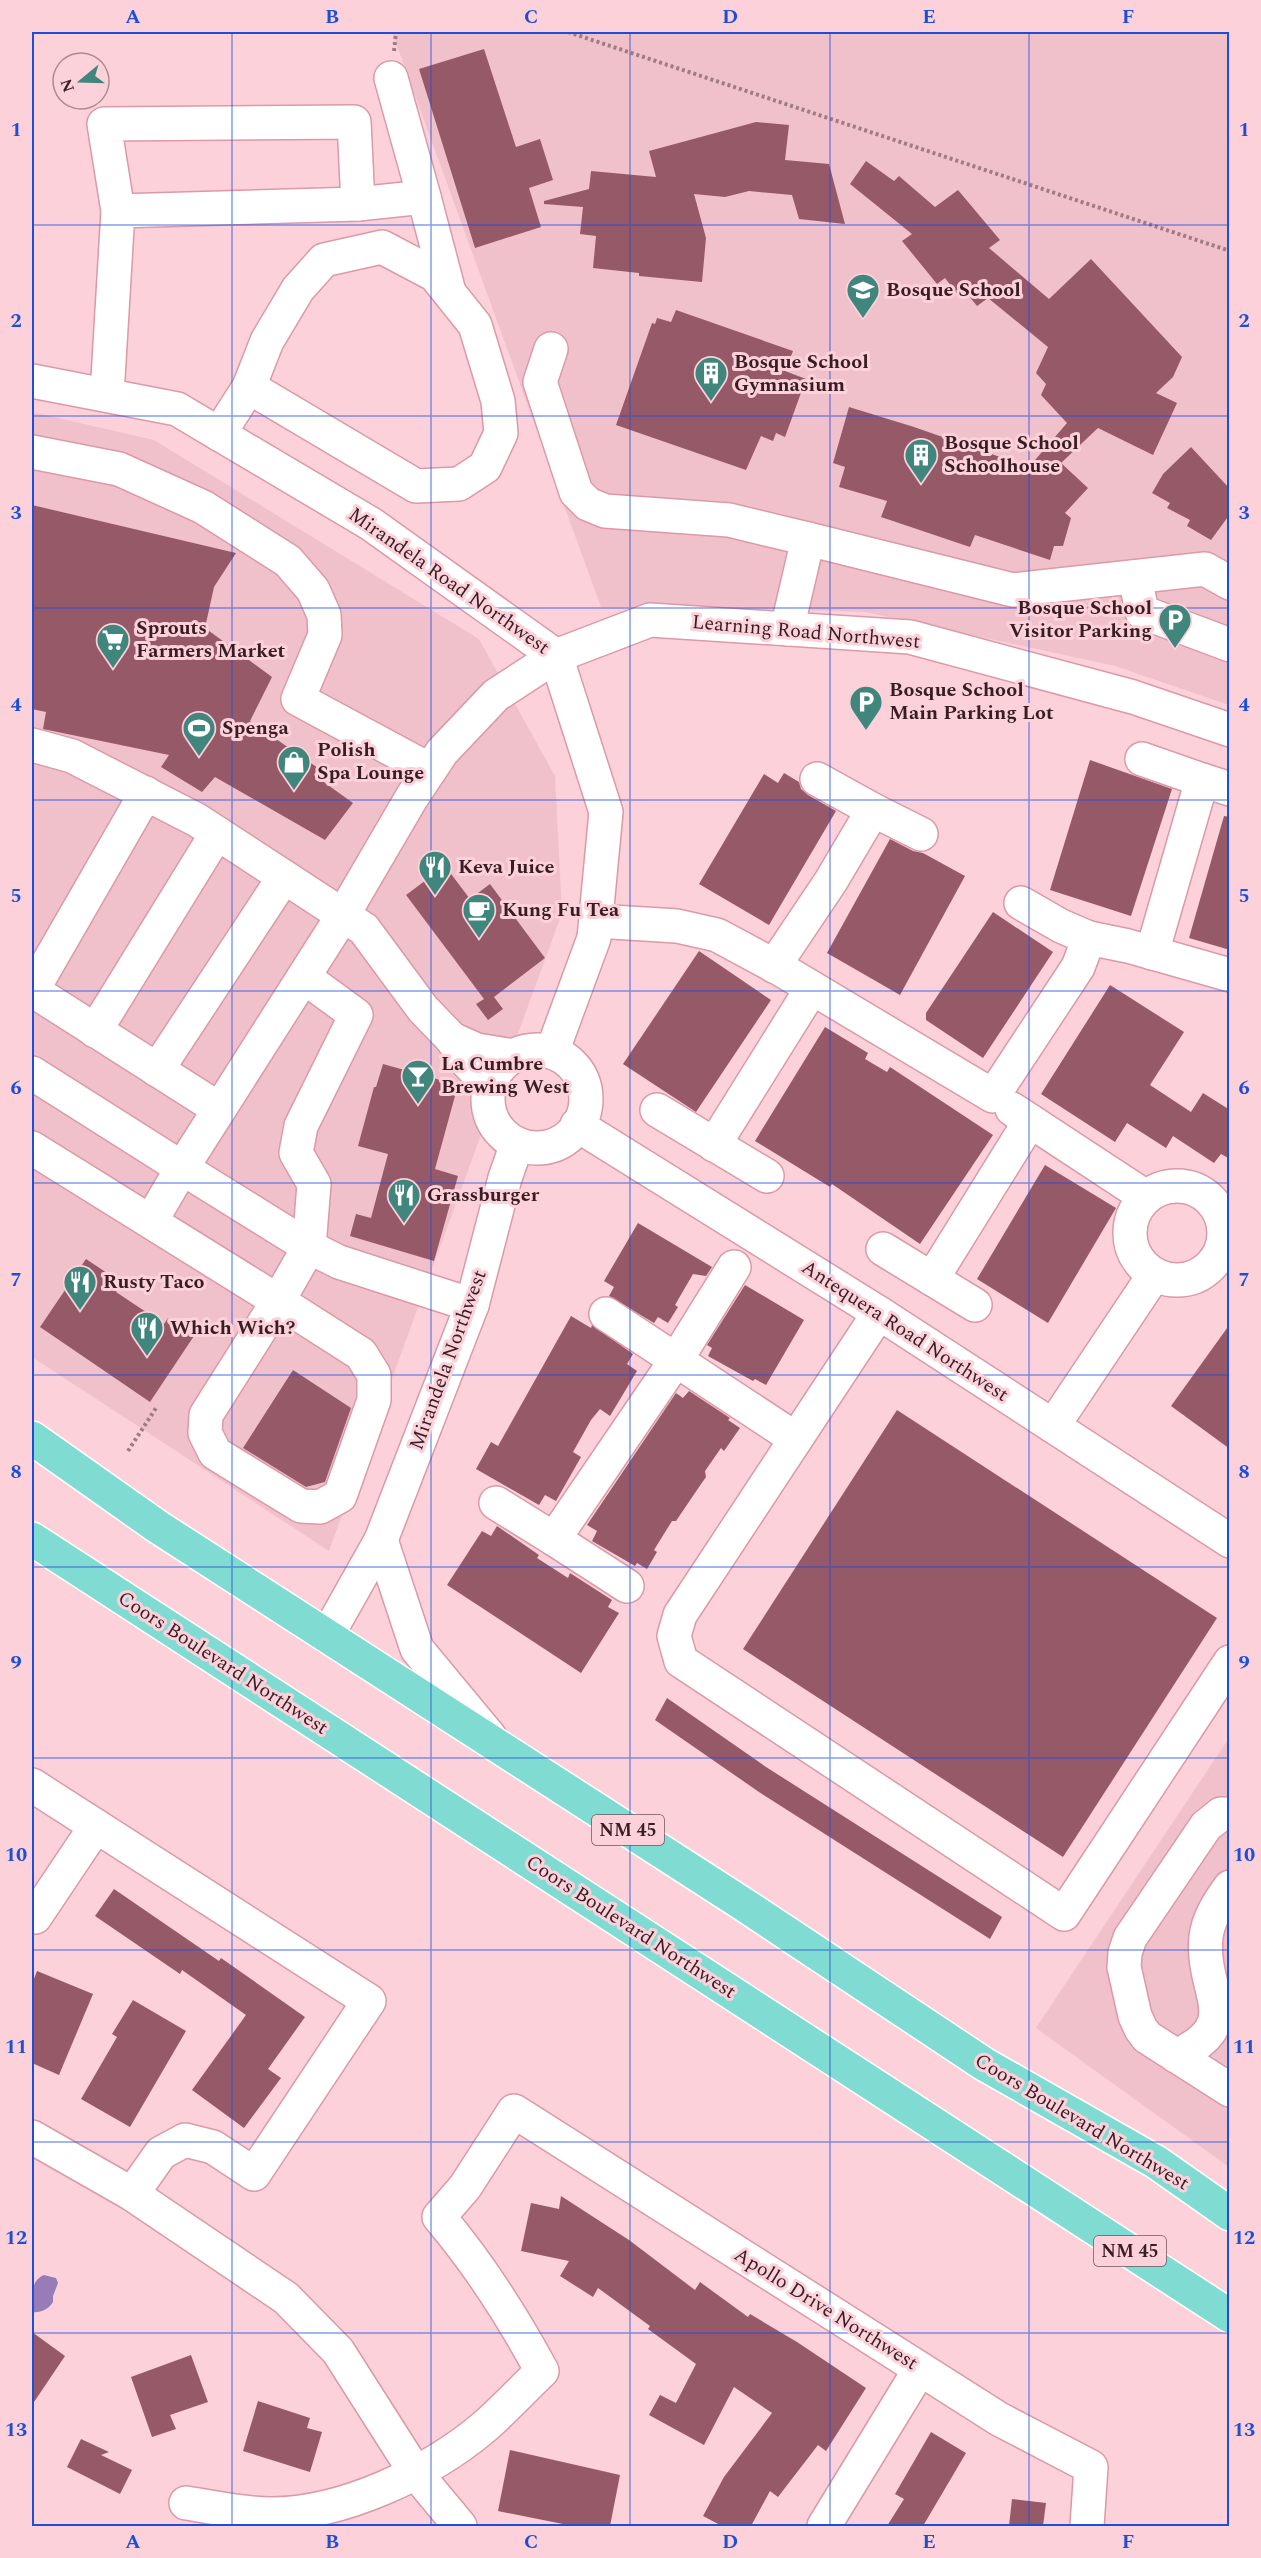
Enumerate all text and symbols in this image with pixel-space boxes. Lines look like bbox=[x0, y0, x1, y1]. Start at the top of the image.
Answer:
text: A bbox=[125, 2, 141, 32]
text: B bbox=[325, 2, 339, 32]
text: C bbox=[524, 2, 538, 32]
text: D bbox=[722, 2, 738, 32]
text: E bbox=[922, 2, 936, 32]
text: F bbox=[1122, 2, 1134, 32]
north arrow bbox=[51, 51, 111, 111]
text: N bbox=[54, 75, 81, 96]
text: 1 bbox=[10, 115, 22, 145]
text: 1 bbox=[1238, 115, 1250, 145]
school or university icon: Bosque School bbox=[845, 272, 881, 319]
place label: Bosque School bbox=[886, 275, 1021, 305]
text: 2 bbox=[10, 306, 22, 336]
text: 2 bbox=[1238, 306, 1250, 336]
place label: Bosque School Gymnasium bbox=[734, 347, 869, 400]
building icon: Bosque School Gymnasium bbox=[693, 355, 729, 402]
place label: Bosque School Schoolhouse bbox=[944, 428, 1079, 481]
building icon: Bosque School Schoolhouse bbox=[903, 437, 939, 484]
text: 3 bbox=[10, 498, 22, 528]
text: 3 bbox=[1238, 498, 1250, 528]
street label: Mirandela Road Northwest bbox=[342, 500, 556, 662]
place label: Bosque School Visitor Parking bbox=[1009, 593, 1152, 646]
parking icon: Bosque School Visitor Parking bbox=[1157, 602, 1193, 649]
street label: Learning Road Northwest bbox=[691, 607, 921, 657]
place label: Sprouts Farmers Market bbox=[136, 613, 286, 666]
supermarket icon: Sprouts Farmers Market bbox=[95, 622, 131, 669]
place label: Bosque School Main Parking Lot bbox=[889, 675, 1054, 728]
parking icon: Bosque School Main Parking Lot bbox=[848, 684, 884, 731]
text: 4 bbox=[10, 690, 22, 720]
text: 4 bbox=[1238, 690, 1250, 720]
sports icon: Spenga bbox=[181, 710, 217, 757]
place label: Spenga bbox=[222, 713, 289, 743]
place label: Polish Spa Lounge bbox=[317, 735, 424, 788]
shop icon: Polish Spa Lounge bbox=[276, 744, 312, 791]
restaurant icon: Keva Juice bbox=[417, 849, 453, 896]
place label: Keva Juice bbox=[458, 852, 554, 882]
text: 5 bbox=[10, 881, 22, 911]
text: 5 bbox=[1238, 881, 1250, 911]
cafe icon: Kung Fu Tea bbox=[461, 892, 497, 939]
place label: Kung Fu Tea bbox=[502, 895, 620, 925]
place label: La Cumbre Brewing West bbox=[441, 1049, 570, 1102]
bar icon: La Cumbre Brewing West bbox=[400, 1058, 436, 1105]
text: 6 bbox=[10, 1073, 22, 1103]
text: 6 bbox=[1238, 1073, 1250, 1103]
restaurant icon: Grassburger bbox=[386, 1177, 422, 1224]
place label: Grassburger bbox=[427, 1180, 540, 1210]
street label: Antequera Road Northwest bbox=[795, 1253, 1015, 1409]
restaurant icon: Rusty Taco bbox=[62, 1264, 98, 1311]
text: 7 bbox=[10, 1265, 22, 1295]
text: 7 bbox=[1238, 1265, 1250, 1295]
street label: Mirandela Northwest bbox=[401, 1266, 495, 1454]
place label: Rusty Taco bbox=[103, 1267, 204, 1297]
restaurant icon: Which Wich? bbox=[129, 1310, 165, 1357]
place label: Which Wich? bbox=[170, 1313, 295, 1343]
text: 8 bbox=[10, 1457, 22, 1487]
text: 8 bbox=[1238, 1457, 1250, 1487]
street label: Coors Boulevard Northwest bbox=[112, 1583, 334, 1743]
text: 9 bbox=[10, 1648, 22, 1678]
text: 9 bbox=[1238, 1648, 1250, 1678]
road number: NM 45 bbox=[592, 1815, 664, 1845]
text: 10 bbox=[5, 1840, 27, 1870]
text: 10 bbox=[1233, 1840, 1255, 1870]
street label: Coors Boulevard Northwest bbox=[520, 1847, 742, 2007]
text: 11 bbox=[5, 2032, 27, 2062]
text: 11 bbox=[1233, 2032, 1255, 2062]
street label: Coors Boulevard Northwest bbox=[969, 2046, 1195, 2198]
text: 12 bbox=[5, 2223, 27, 2253]
text: 12 bbox=[1233, 2223, 1255, 2253]
road number: NM 45 bbox=[1094, 2236, 1166, 2266]
street label: Apollo Drive Northwest bbox=[728, 2240, 924, 2378]
text: 13 bbox=[5, 2415, 27, 2445]
text: 13 bbox=[1233, 2415, 1255, 2445]
text: A bbox=[125, 2527, 141, 2557]
text: B bbox=[325, 2527, 339, 2557]
text: C bbox=[524, 2527, 538, 2557]
text: D bbox=[722, 2527, 738, 2557]
text: E bbox=[922, 2527, 936, 2557]
text: F bbox=[1122, 2527, 1134, 2557]

